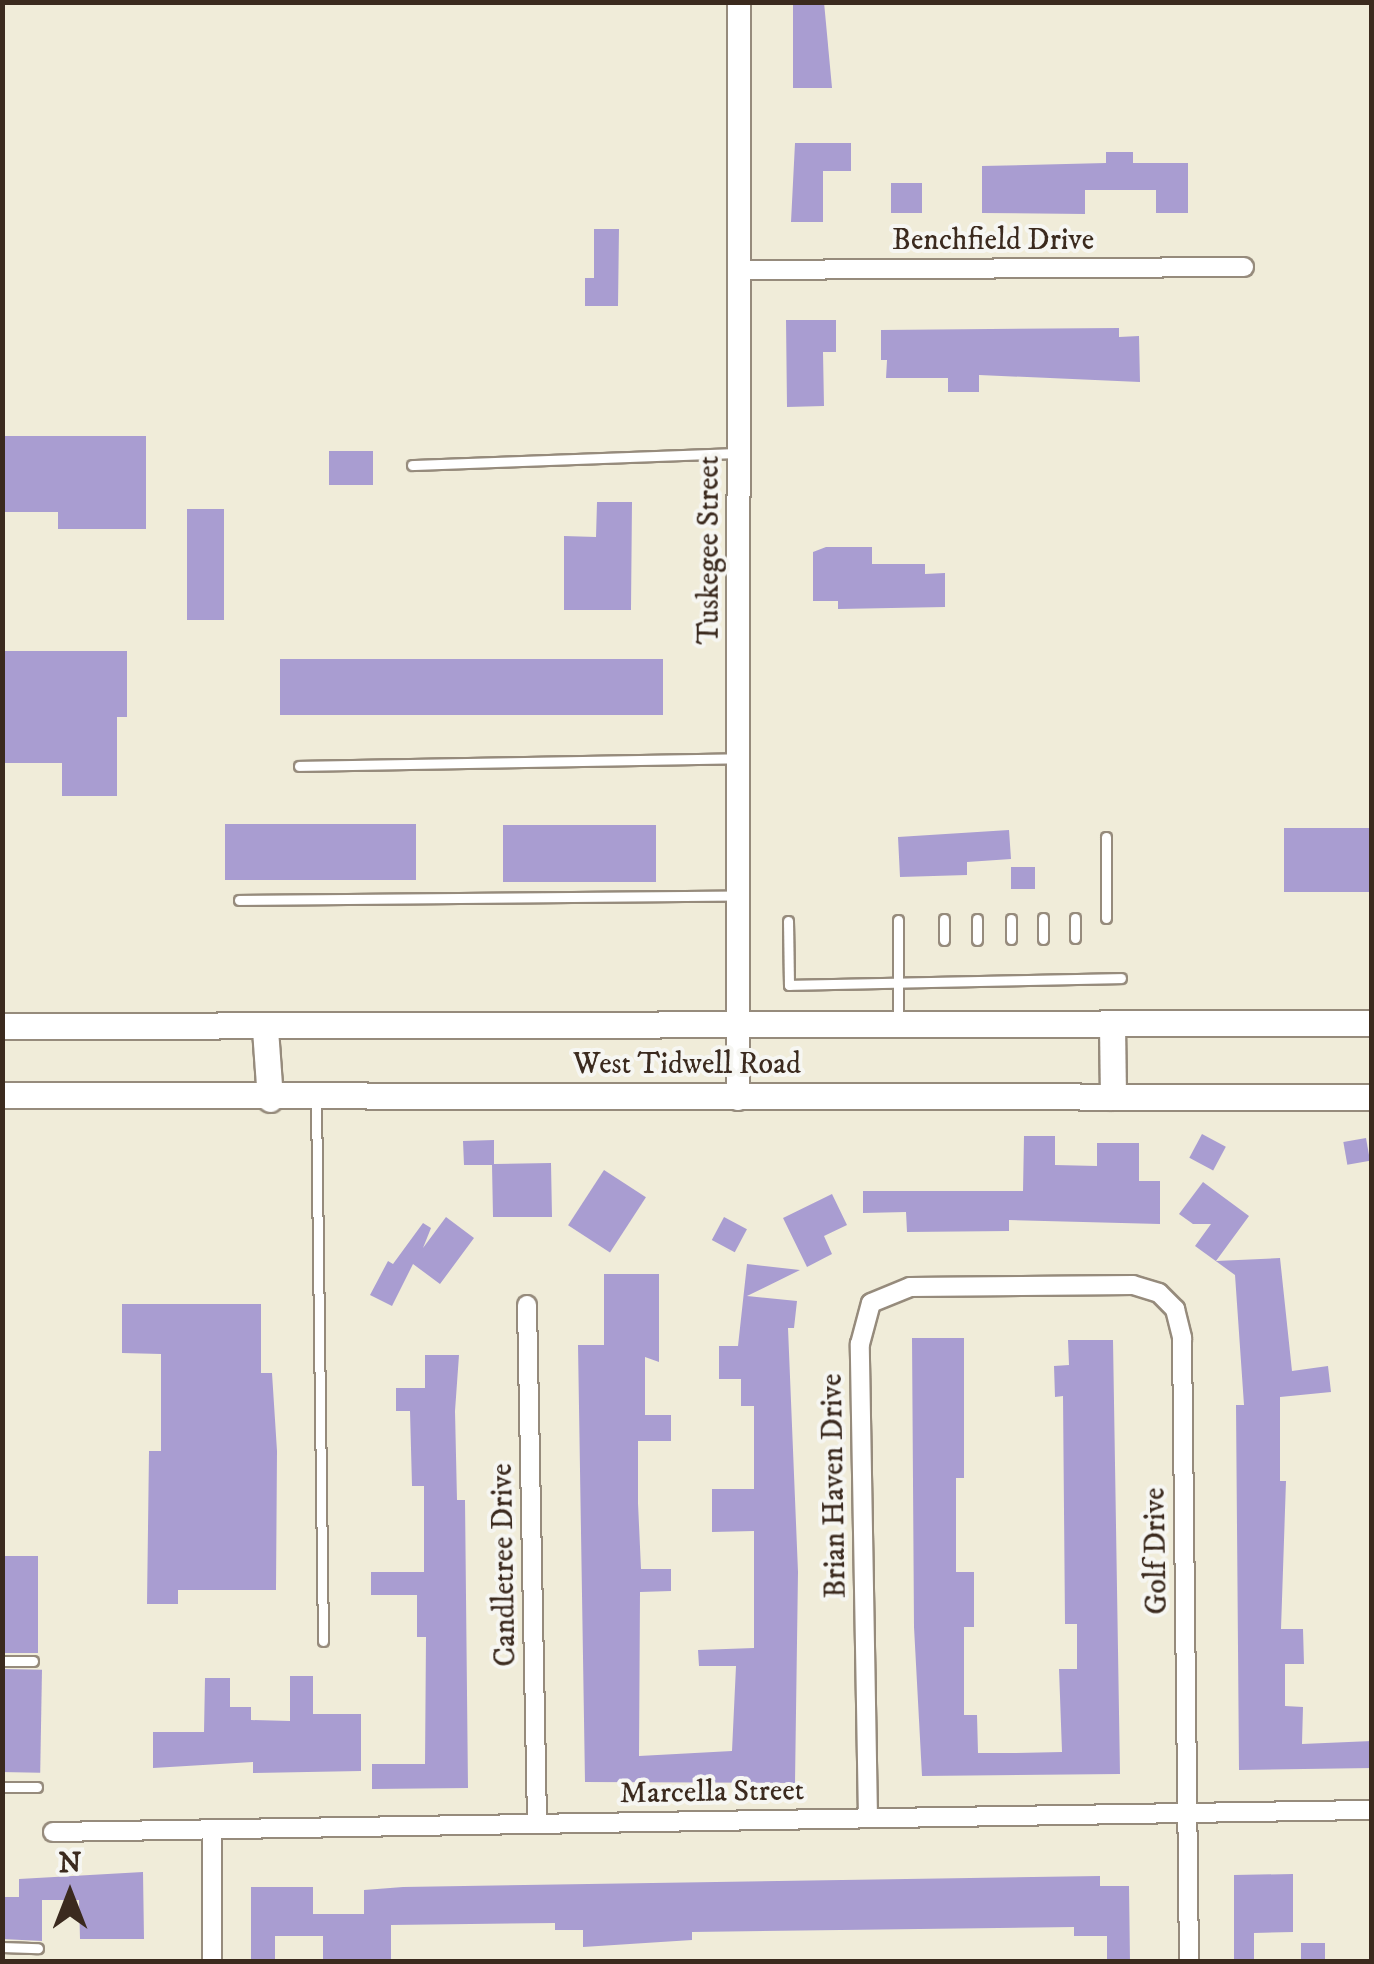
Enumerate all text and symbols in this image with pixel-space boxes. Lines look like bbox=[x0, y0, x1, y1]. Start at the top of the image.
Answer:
street label: Benchfield Drive bbox=[892, 223, 1094, 259]
street label: Tuskegee Street bbox=[692, 456, 728, 644]
street label: West Tidwell Road bbox=[573, 1047, 801, 1083]
street label: Brian Haven Drive bbox=[815, 1373, 855, 1599]
street label: Candletree Drive bbox=[485, 1463, 525, 1667]
street label: Golf Drive bbox=[1138, 1487, 1176, 1615]
street label: Marcella Street bbox=[619, 1773, 805, 1813]
north arrow bbox=[20, 1844, 120, 1944]
text: N bbox=[59, 1846, 81, 1881]

